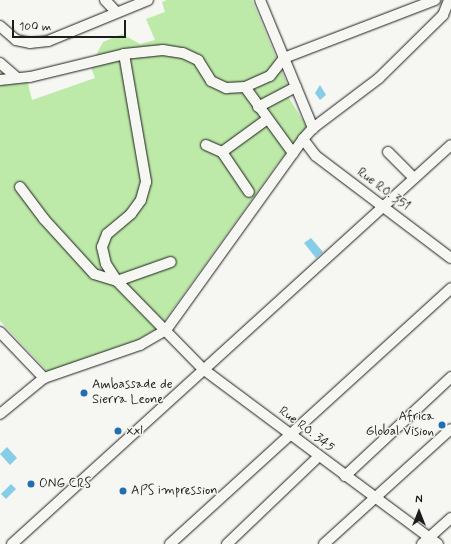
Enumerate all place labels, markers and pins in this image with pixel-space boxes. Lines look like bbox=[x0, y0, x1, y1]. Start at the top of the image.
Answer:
place label: Ambassade de Sierra Leone bbox=[92, 378, 172, 409]
marker: Ambassade de Sierra Leone bbox=[79, 388, 89, 398]
place label: Africa Global Vision bbox=[361, 410, 434, 441]
marker: Africa Global Vision bbox=[437, 420, 447, 430]
place label: xxl bbox=[126, 423, 143, 439]
marker: xxl bbox=[113, 426, 123, 436]
place label: ONG CRS bbox=[39, 476, 92, 492]
marker: ONG CRS bbox=[26, 479, 36, 489]
place label: APS impression bbox=[131, 483, 219, 499]
marker: APS impression bbox=[118, 486, 128, 496]

